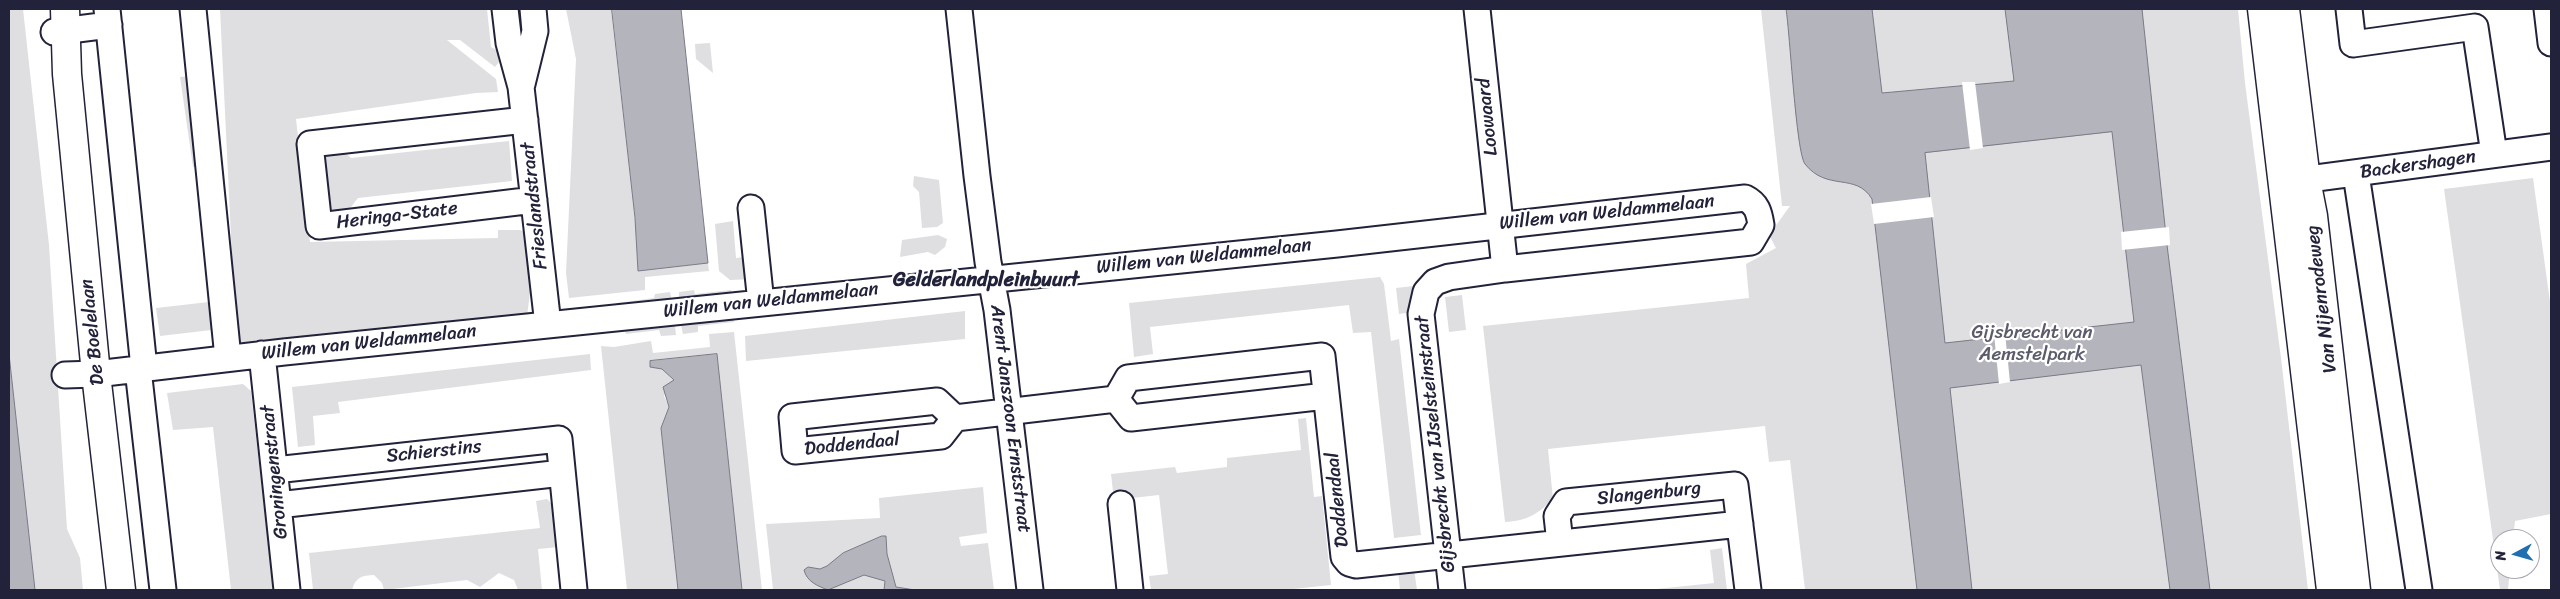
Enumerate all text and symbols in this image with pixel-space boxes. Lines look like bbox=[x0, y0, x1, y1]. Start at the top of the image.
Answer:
street label: Loowaard bbox=[1473, 77, 1503, 157]
street label: Frieslandstraat bbox=[517, 141, 553, 271]
street label: Backershagen bbox=[2359, 146, 2477, 184]
street label: Willem van Weldammelaan bbox=[1498, 190, 1716, 236]
street label: Heringa-State bbox=[335, 197, 459, 235]
street label: Van Nijenrodeweg bbox=[2302, 224, 2342, 374]
street label: Willem van Weldammelaan bbox=[1095, 234, 1313, 280]
district label: Gelderlandpleinbuurt bbox=[893, 269, 1079, 293]
street label: De Boelelaan bbox=[76, 278, 110, 386]
street label: Willem van Weldammelaan bbox=[662, 278, 880, 324]
street label: Arent Janszoon Ernststraat bbox=[985, 304, 1035, 534]
street label: Gijsbrecht van IJselsteinstraat bbox=[1411, 314, 1461, 574]
street label: Willem van Weldammelaan bbox=[260, 320, 478, 366]
park label: Gijsbrecht van Aemstelpark bbox=[1972, 322, 2092, 366]
street label: Groningenstraat bbox=[257, 404, 293, 540]
street label: Doddendaal bbox=[803, 429, 901, 461]
street label: Schierstins bbox=[385, 436, 483, 468]
street label: Doddendaal bbox=[1322, 451, 1354, 549]
street label: Slangenburg bbox=[1596, 477, 1702, 511]
north arrow bbox=[2490, 529, 2540, 579]
text: N bbox=[2488, 549, 2514, 562]

